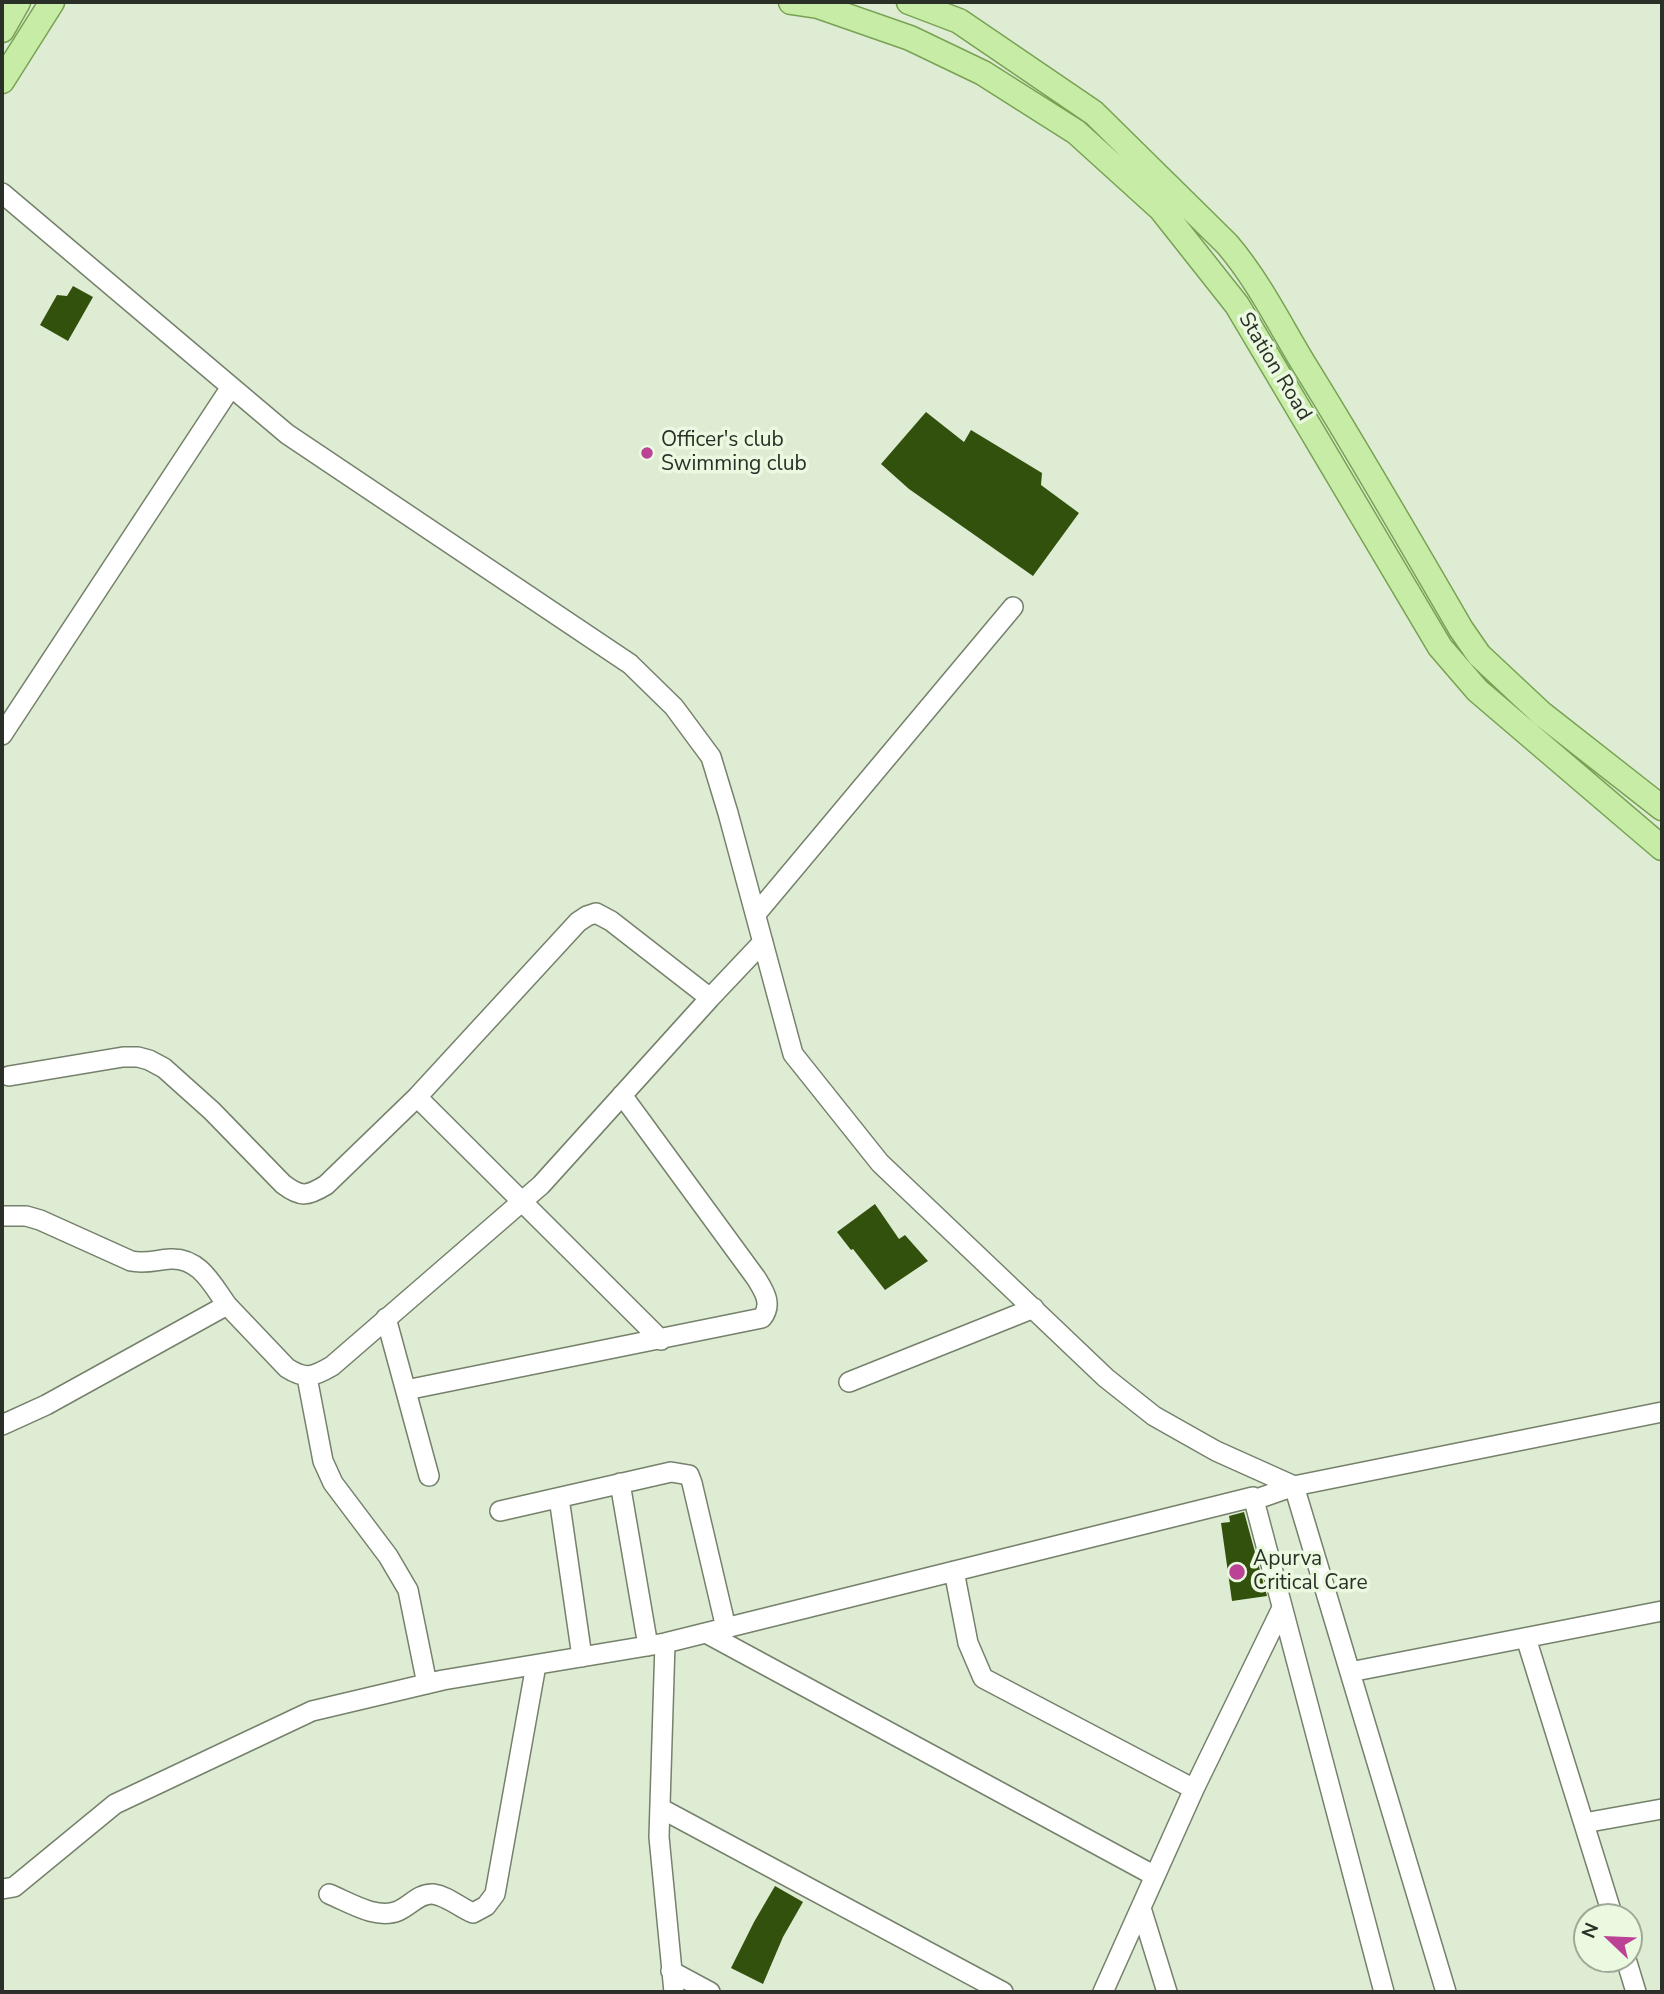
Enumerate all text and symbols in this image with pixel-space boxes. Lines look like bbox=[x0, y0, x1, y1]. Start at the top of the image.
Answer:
street label: Station Road bbox=[1232, 308, 1316, 426]
place label: Officer's club Swimming club bbox=[661, 428, 807, 478]
marker: Officer's club Swimming club bbox=[639, 445, 655, 461]
place label: Apurva Critical Care bbox=[1253, 1547, 1368, 1597]
marker: Apurva Critical Care bbox=[1227, 1562, 1247, 1582]
north arrow bbox=[1573, 1903, 1643, 1973]
text: N bbox=[1576, 1919, 1605, 1942]

